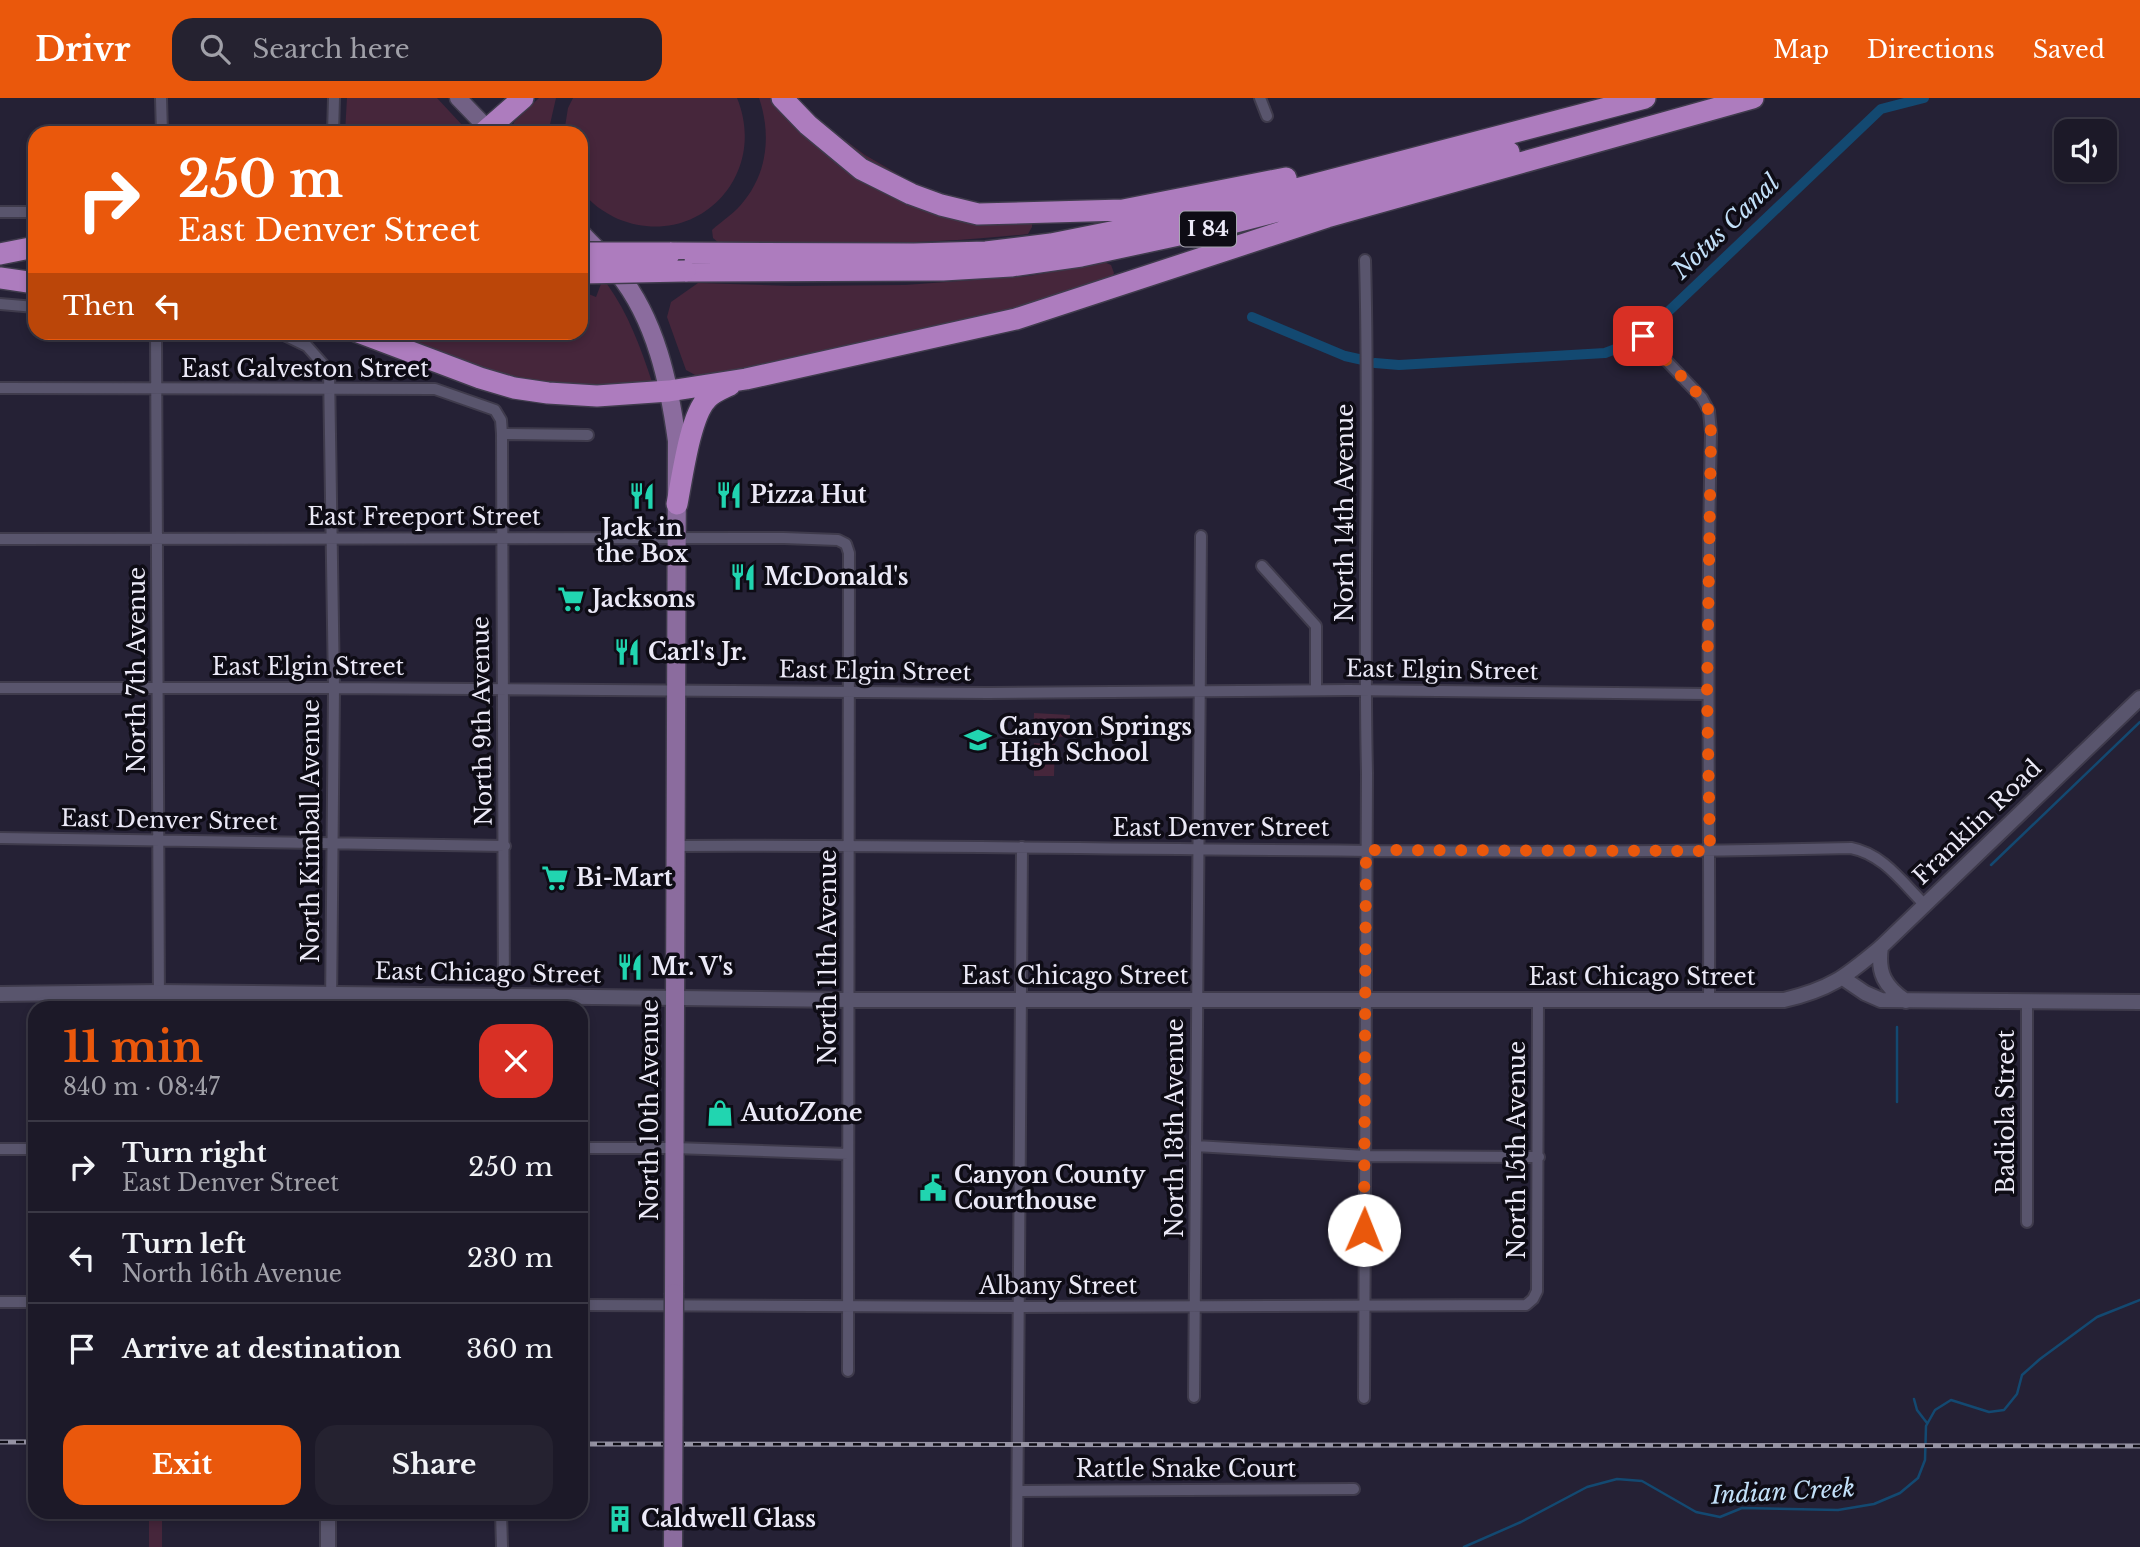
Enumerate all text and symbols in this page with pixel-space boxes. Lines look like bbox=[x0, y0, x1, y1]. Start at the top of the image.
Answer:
search box bbox=[172, 18, 662, 81]
text: Drivr bbox=[35, 29, 130, 70]
icon: search bbox=[196, 30, 234, 68]
text: Search here bbox=[252, 33, 410, 65]
text: Map bbox=[1773, 35, 1829, 64]
text: Directions bbox=[1867, 35, 1995, 64]
text: Saved bbox=[2033, 35, 2105, 64]
map controls bbox=[2054, 119, 2117, 182]
button: sound bbox=[2054, 119, 2117, 182]
text: 250 m bbox=[178, 149, 343, 210]
icon: right bbox=[63, 154, 154, 245]
water label: Notus Canal bbox=[1665, 168, 1786, 286]
text: East Denver Street bbox=[178, 210, 480, 250]
road number: I 84 bbox=[1180, 212, 1236, 246]
icon: left bbox=[149, 287, 187, 325]
text: Then bbox=[63, 290, 135, 322]
pin bbox=[1613, 306, 1673, 366]
icon: arrive bbox=[1624, 317, 1662, 355]
street label: East Galveston Street bbox=[181, 355, 429, 383]
street label: North 14th Avenue bbox=[1331, 404, 1359, 622]
restaurant icon: Pizza Hut bbox=[714, 480, 744, 510]
restaurant icon: Jack in the Box bbox=[627, 481, 657, 511]
place label: Pizza Hut bbox=[750, 481, 867, 509]
street label: East Freeport Street bbox=[307, 503, 541, 531]
place label: Jack in the Box bbox=[596, 514, 688, 568]
restaurant icon: McDonald's bbox=[728, 562, 758, 592]
place label: McDonald's bbox=[764, 563, 909, 591]
street label: North 7th Avenue bbox=[123, 567, 151, 773]
supermarket icon: Jacksons bbox=[556, 584, 586, 614]
place label: Jacksons bbox=[588, 585, 696, 613]
street label: North 9th Avenue bbox=[466, 616, 498, 826]
restaurant icon: Carl's Jr. bbox=[612, 637, 642, 667]
place label: Carl's Jr. bbox=[648, 638, 747, 666]
street label: East Elgin Street bbox=[212, 653, 405, 681]
street label: East Elgin Street bbox=[1345, 654, 1539, 686]
street label: East Elgin Street bbox=[778, 655, 972, 687]
street label: North Kimball Avenue bbox=[297, 699, 325, 963]
place label: Canyon Springs High School bbox=[999, 713, 1192, 767]
school or university icon: Canyon Springs High School bbox=[963, 725, 993, 755]
street label: Franklin Road bbox=[1907, 754, 2047, 890]
street label: East Denver Street bbox=[60, 804, 278, 836]
street label: East Denver Street bbox=[1113, 814, 1330, 842]
street label: North 11th Avenue bbox=[814, 849, 842, 1065]
supermarket icon: Bi-Mart bbox=[540, 863, 570, 893]
place label: Bi-Mart bbox=[576, 864, 673, 892]
restaurant icon: Mr. V's bbox=[615, 952, 645, 982]
place label: Mr. V's bbox=[651, 953, 733, 981]
street label: East Chicago Street bbox=[374, 957, 602, 989]
street label: East Chicago Street bbox=[962, 962, 1189, 990]
street label: East Chicago Street bbox=[1529, 963, 1756, 991]
street label: North 10th Avenue bbox=[636, 999, 664, 1221]
street label: North 13th Avenue bbox=[1161, 1018, 1189, 1238]
text: 11 min bbox=[63, 1021, 203, 1073]
button: close bbox=[479, 1024, 553, 1098]
street label: Badiola Street bbox=[1992, 1029, 2020, 1194]
street label: North 15th Avenue bbox=[1503, 1041, 1531, 1259]
text: 840 m · 08:47 bbox=[63, 1073, 220, 1101]
shop icon: AutoZone bbox=[705, 1098, 735, 1128]
place label: AutoZone bbox=[740, 1099, 863, 1127]
text: Turn right bbox=[122, 1137, 267, 1169]
icon: right bbox=[63, 1148, 101, 1186]
text: 250 m bbox=[468, 1151, 553, 1183]
place label: Canyon County Courthouse bbox=[954, 1161, 1147, 1215]
text: East Denver Street bbox=[122, 1169, 339, 1197]
public building icon: Canyon County Courthouse bbox=[918, 1173, 948, 1203]
position arrow bbox=[1327, 1193, 1401, 1267]
text: Turn left bbox=[122, 1228, 246, 1260]
icon: left bbox=[63, 1239, 101, 1277]
text: 230 m bbox=[467, 1242, 553, 1274]
text: North 16th Avenue bbox=[122, 1260, 342, 1288]
street label: Albany Street bbox=[978, 1272, 1137, 1300]
icon: arrive bbox=[63, 1330, 101, 1368]
text: Arrive at destination bbox=[122, 1333, 402, 1365]
text: 360 m bbox=[466, 1333, 553, 1365]
button: Exit bbox=[63, 1425, 301, 1505]
button: Share bbox=[315, 1425, 553, 1505]
street label: Rattle Snake Court bbox=[1076, 1455, 1297, 1483]
water label: Indian Creek bbox=[1709, 1473, 1856, 1510]
building icon: Caldwell Glass bbox=[605, 1504, 635, 1534]
place label: Caldwell Glass bbox=[641, 1505, 816, 1533]

